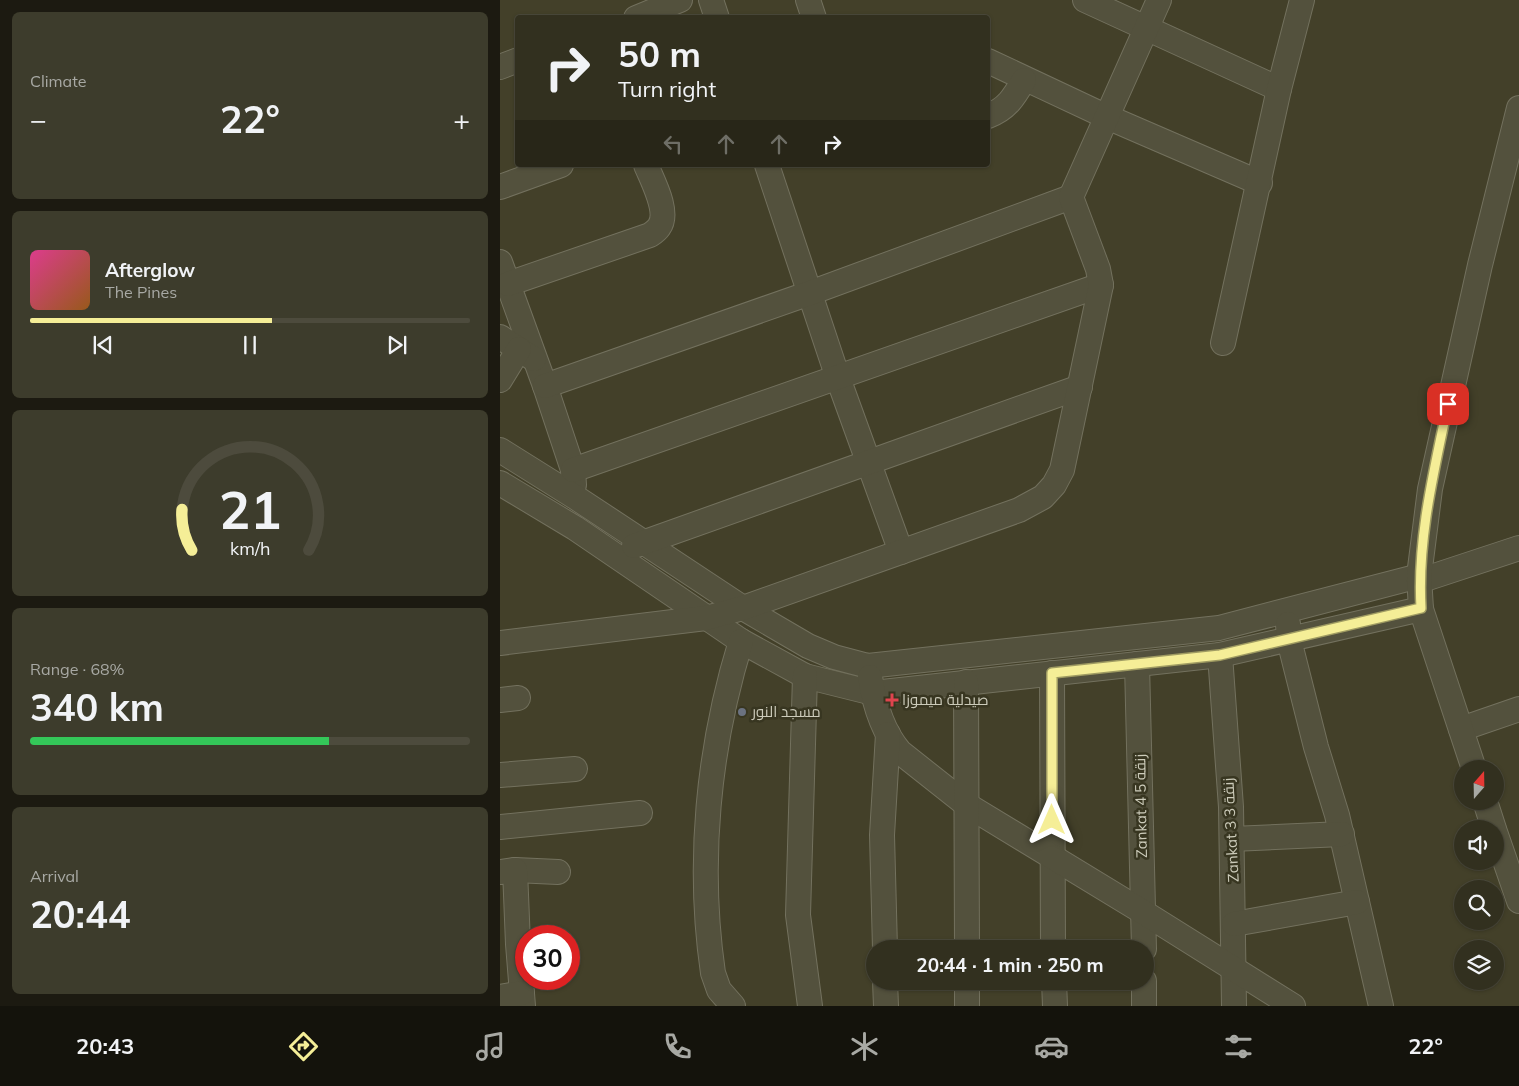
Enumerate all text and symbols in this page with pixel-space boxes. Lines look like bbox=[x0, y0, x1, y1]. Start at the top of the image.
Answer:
text: 50 m bbox=[618, 32, 701, 76]
icon: right bbox=[535, 35, 600, 100]
text: Climate bbox=[30, 71, 86, 91]
text: Turn right bbox=[618, 75, 716, 103]
text: 22° bbox=[220, 95, 280, 143]
text: − bbox=[30, 102, 47, 137]
text: + bbox=[453, 102, 470, 137]
icon: left bbox=[659, 130, 687, 158]
icon: ahead bbox=[712, 130, 740, 158]
icon: ahead bbox=[765, 130, 793, 158]
icon: right bbox=[818, 130, 846, 158]
text: Afterglow bbox=[105, 258, 195, 282]
text: The Pines bbox=[105, 282, 177, 302]
icon: previous bbox=[89, 331, 117, 359]
icon: pause bbox=[236, 331, 264, 359]
icon: next bbox=[383, 331, 411, 359]
pin bbox=[1427, 383, 1469, 425]
icon: arrive bbox=[1434, 390, 1462, 418]
text: 21 bbox=[219, 477, 281, 542]
text: km/h bbox=[230, 537, 270, 559]
text: Range · 68% bbox=[30, 659, 125, 679]
text: 340 km bbox=[30, 683, 164, 731]
place label: صيدلية ميموزا bbox=[902, 690, 989, 709]
marker: صيدلية ميموزا bbox=[886, 694, 898, 706]
place label: مسجد النور bbox=[751, 702, 821, 721]
marker: مسجد النور bbox=[736, 706, 748, 718]
street label: Zankat 4 زنقة 5 bbox=[1130, 754, 1151, 858]
north arrow bbox=[1454, 760, 1504, 810]
map controls bbox=[1454, 760, 1504, 990]
street label: Zankat 3 زنقة 3 bbox=[1218, 777, 1243, 883]
position arrow bbox=[1025, 793, 1077, 845]
button: sound bbox=[1454, 820, 1504, 870]
text: Arrival bbox=[30, 866, 79, 886]
button: search bbox=[1454, 880, 1504, 930]
text: 20:44 bbox=[30, 890, 131, 938]
speed limit sign: 30 bbox=[515, 925, 580, 990]
button: layers bbox=[1454, 940, 1504, 990]
text: 20:44 · 1 min · 250 m bbox=[916, 953, 1104, 977]
icon: directions bbox=[286, 1029, 321, 1064]
icon: music bbox=[473, 1029, 508, 1064]
icon: phone bbox=[660, 1029, 695, 1064]
icon: climate bbox=[847, 1029, 882, 1064]
icon: car bbox=[1034, 1029, 1069, 1064]
icon: filters bbox=[1221, 1029, 1256, 1064]
text: 20:43 bbox=[76, 1032, 134, 1060]
text: 22° bbox=[1408, 1032, 1443, 1060]

